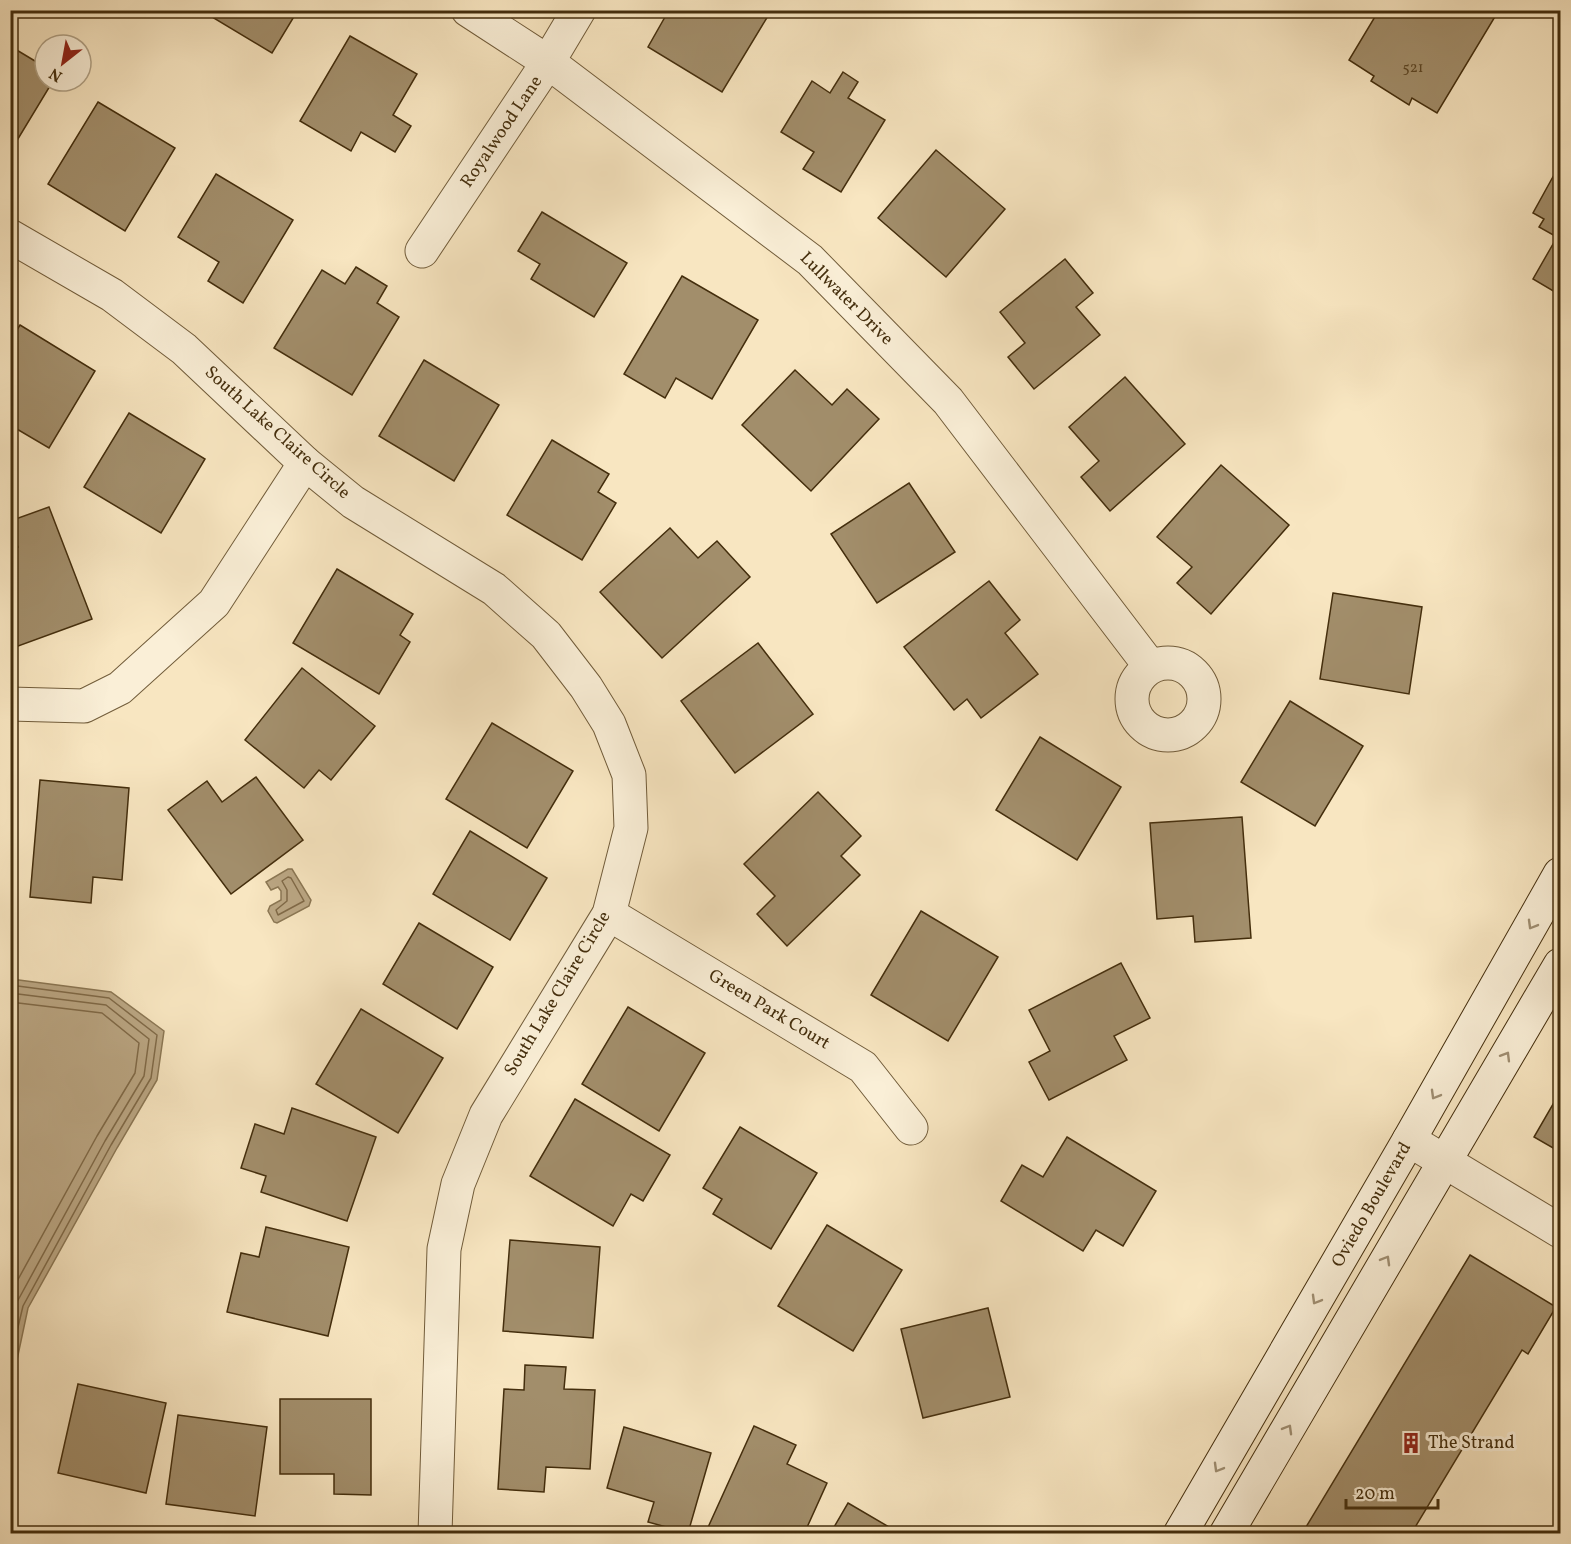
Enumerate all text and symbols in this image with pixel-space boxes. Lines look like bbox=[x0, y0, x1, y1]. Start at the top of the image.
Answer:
north arrow bbox=[33, 33, 93, 93]
house number: 521 bbox=[1402, 58, 1424, 79]
text: N bbox=[45, 62, 67, 87]
street label: Royalwood Lane bbox=[455, 71, 549, 193]
street label: Lullwater Drive bbox=[794, 247, 898, 351]
street label: South Lake Claire Circle bbox=[199, 361, 355, 505]
street label: South Lake Claire Circle bbox=[499, 907, 617, 1081]
one-way arrow bbox=[1527, 919, 1539, 929]
street label: Green Park Court bbox=[703, 964, 835, 1056]
one-way arrow bbox=[1499, 1052, 1511, 1062]
one-way arrow bbox=[1431, 1088, 1442, 1099]
street label: Oviedo Boulevard bbox=[1326, 1138, 1418, 1272]
one-way arrow bbox=[1379, 1256, 1391, 1266]
one-way arrow bbox=[1312, 1294, 1324, 1304]
one-way arrow bbox=[1280, 1425, 1292, 1435]
building icon: The Strand bbox=[1399, 1431, 1423, 1455]
place label: The Strand bbox=[1428, 1431, 1515, 1456]
one-way arrow bbox=[1214, 1462, 1225, 1472]
scale bar bbox=[1346, 1472, 1438, 1510]
text: 20 m bbox=[1355, 1482, 1395, 1507]

